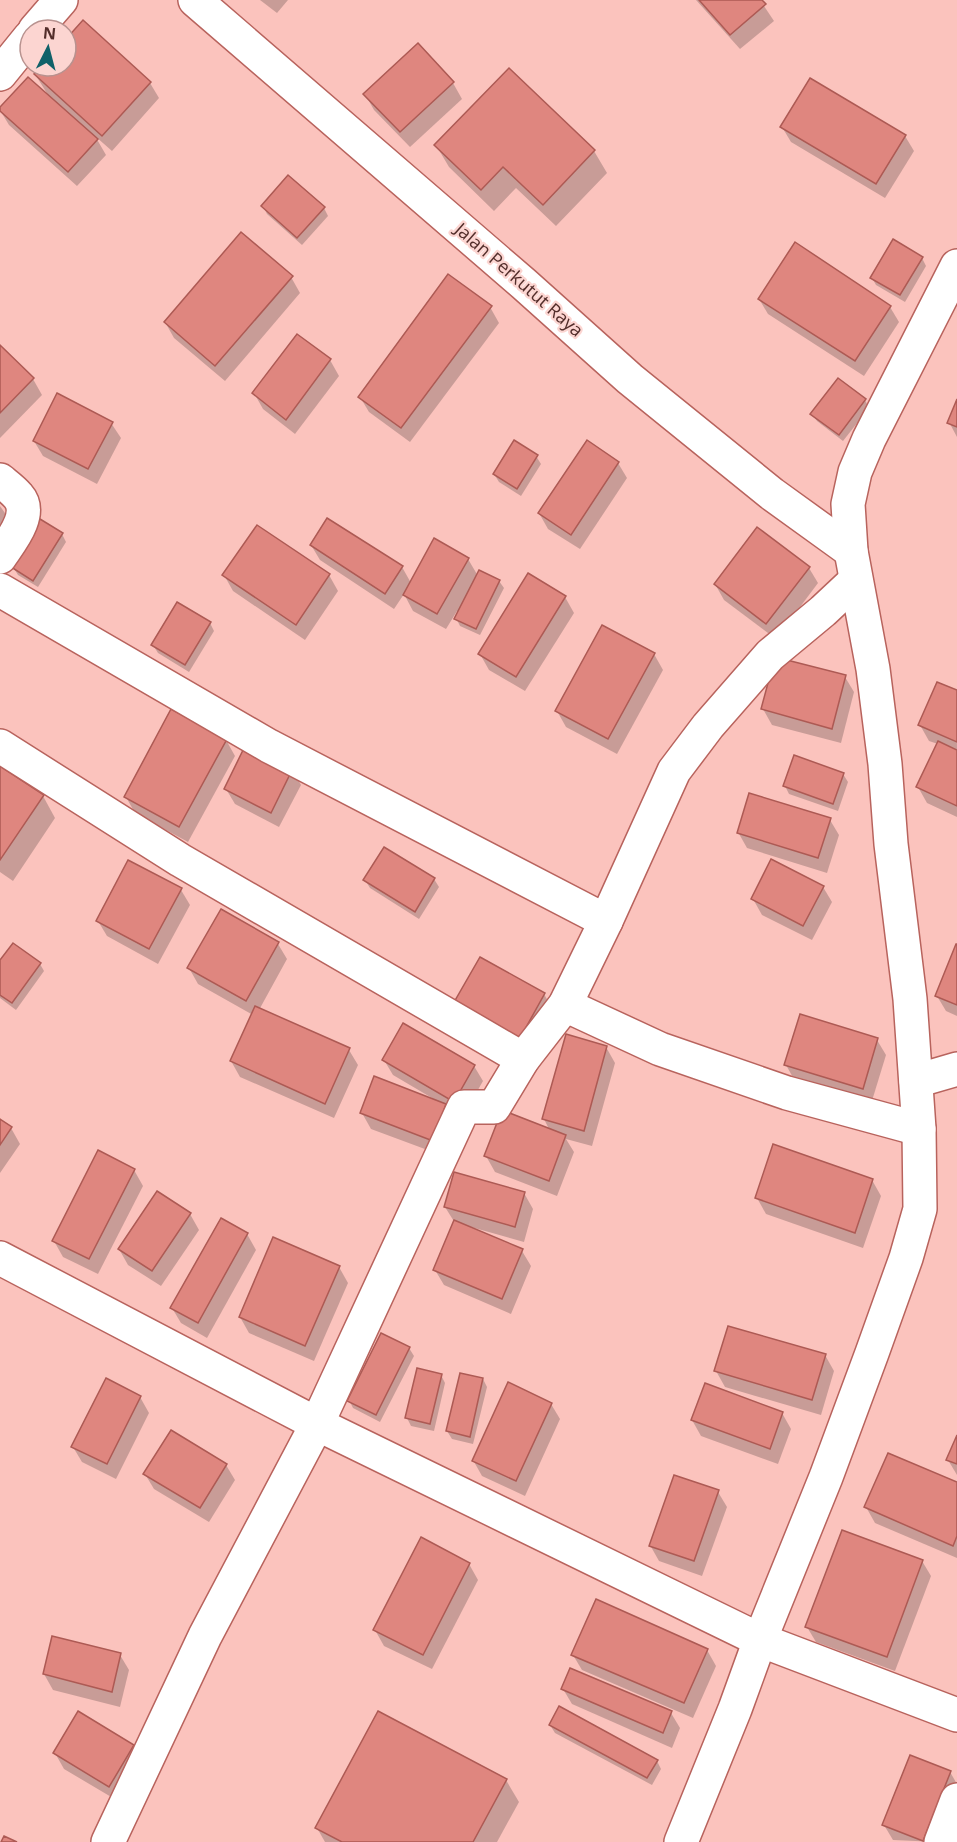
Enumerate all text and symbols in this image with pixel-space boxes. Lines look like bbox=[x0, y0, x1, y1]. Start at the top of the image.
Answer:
north arrow bbox=[18, 18, 78, 78]
text: N bbox=[42, 21, 57, 45]
street label: Jalan Perkutut Raya bbox=[449, 216, 589, 342]

